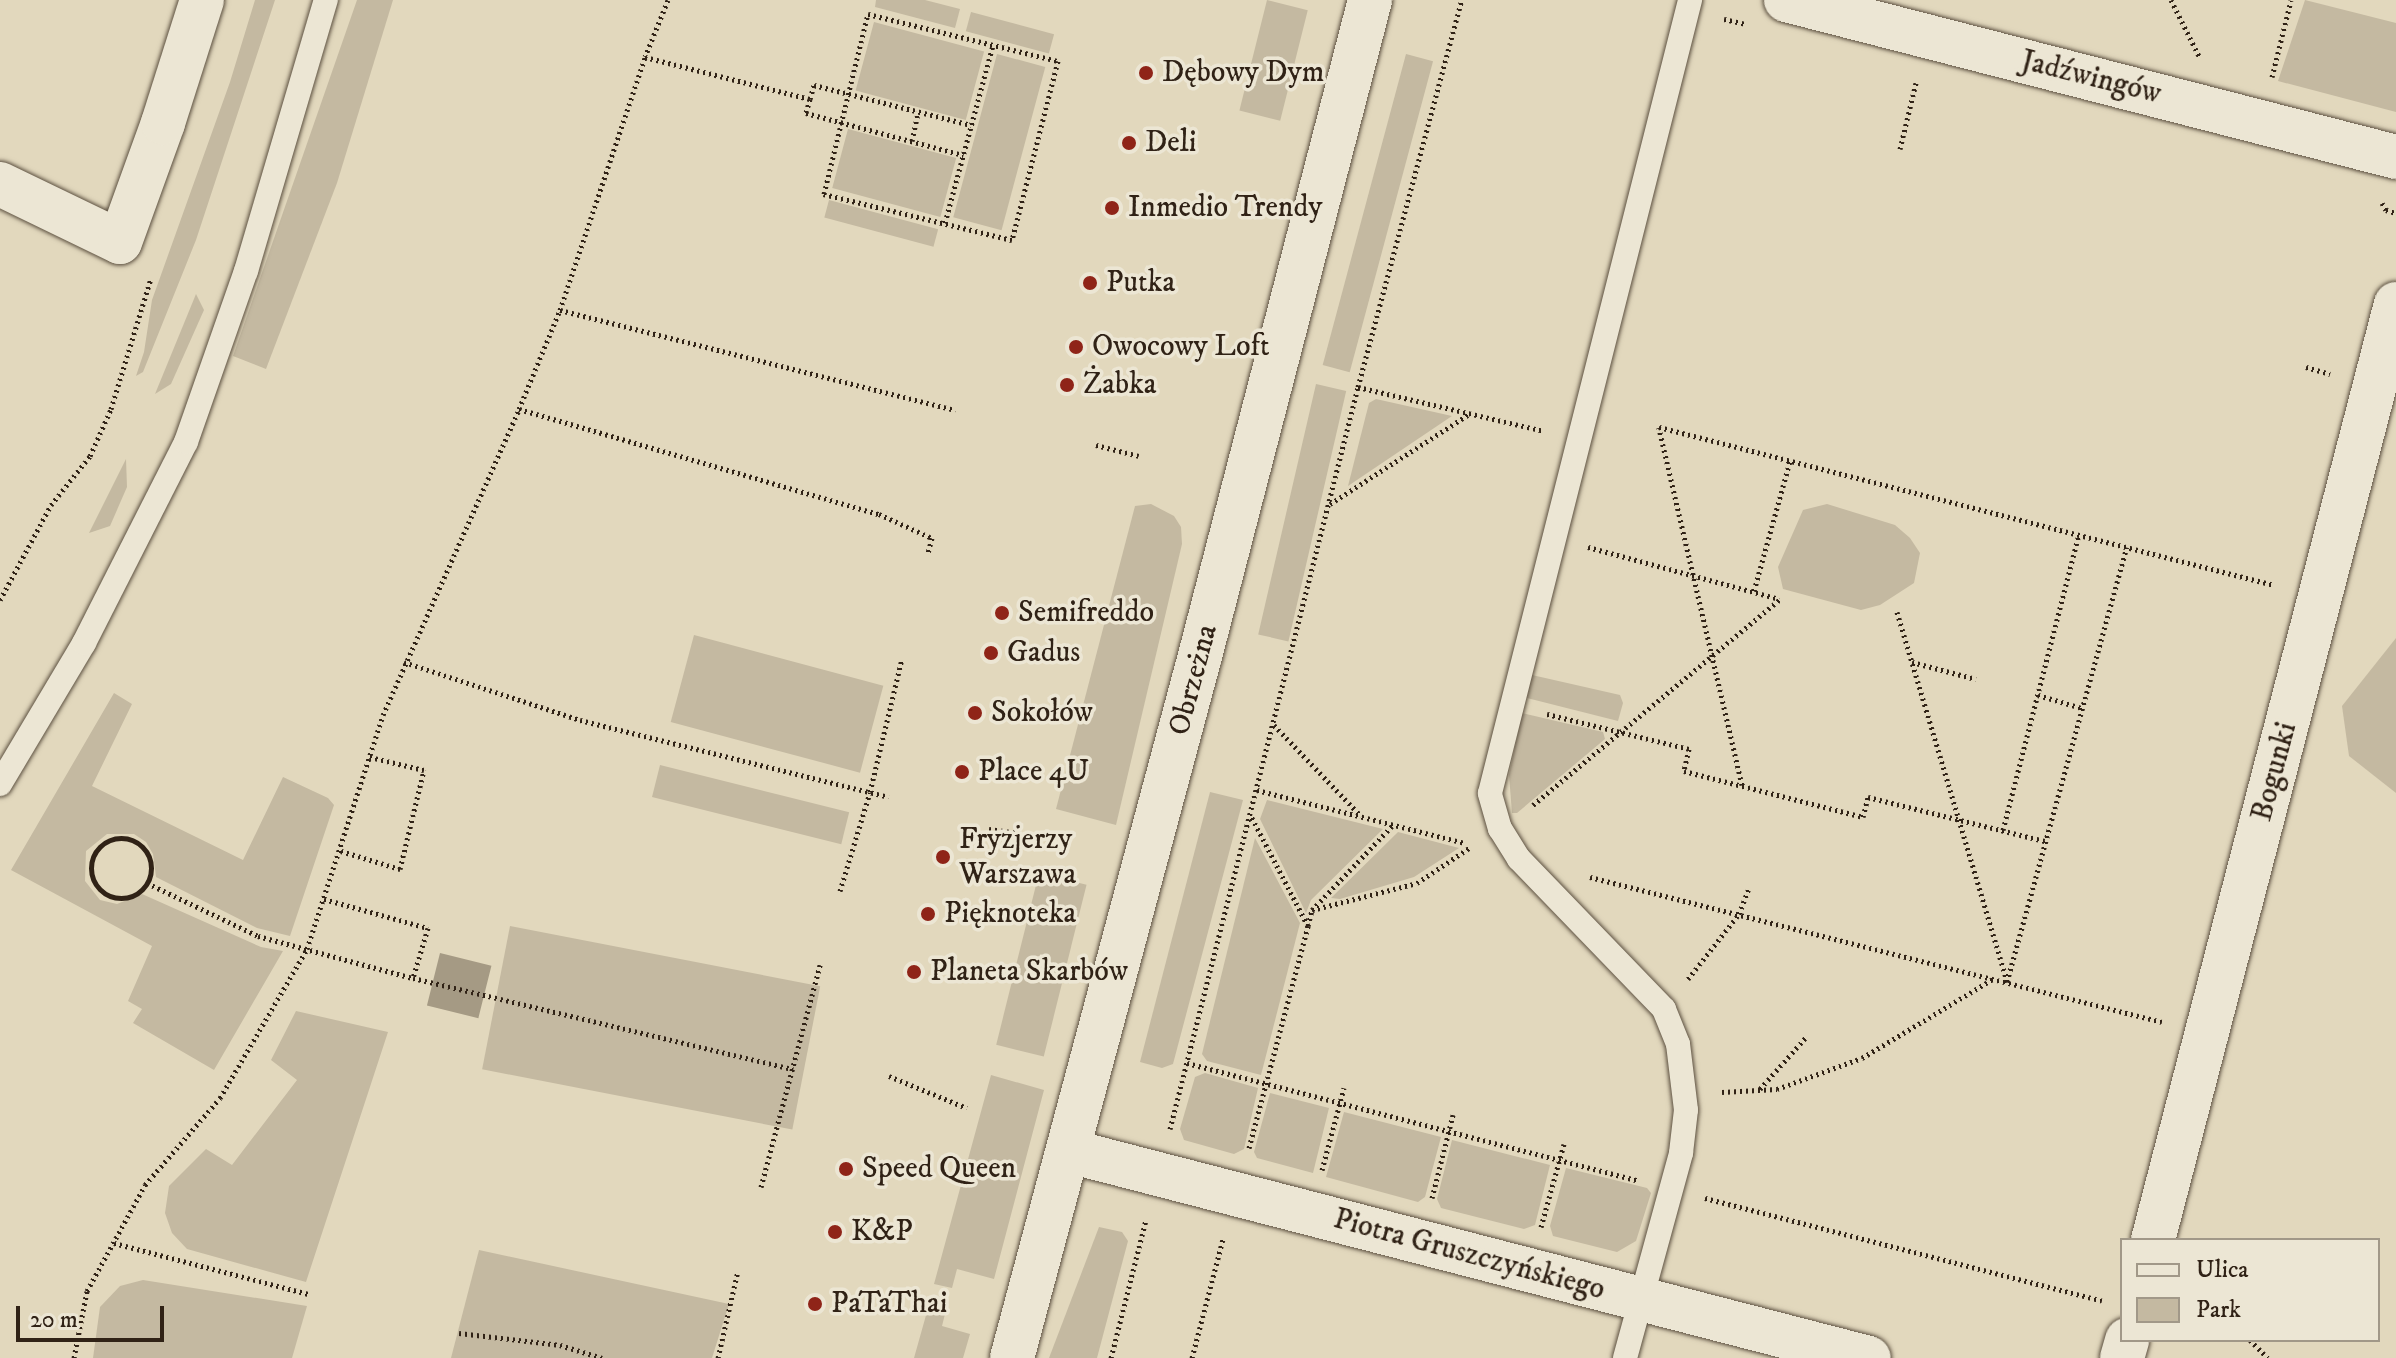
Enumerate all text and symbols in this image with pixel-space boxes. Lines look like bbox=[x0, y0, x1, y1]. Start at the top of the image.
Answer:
street label: Jadźwingów bbox=[2017, 43, 2165, 113]
place label: Dębowy Dym bbox=[1162, 55, 1324, 91]
marker: Dębowy Dym bbox=[1137, 64, 1155, 82]
place label: Deli bbox=[1145, 125, 1197, 161]
marker: Deli bbox=[1120, 134, 1138, 152]
place label: Inmedio Trendy bbox=[1128, 190, 1322, 226]
marker: Inmedio Trendy bbox=[1103, 199, 1121, 217]
place label: Putka bbox=[1106, 265, 1175, 301]
marker: Putka bbox=[1081, 274, 1099, 292]
place label: Owocowy Loft bbox=[1092, 329, 1270, 365]
marker: Owocowy Loft bbox=[1067, 338, 1085, 356]
place label: Żabka bbox=[1083, 367, 1157, 403]
marker: Żabka bbox=[1058, 376, 1076, 394]
place label: Semifreddo bbox=[1018, 595, 1154, 631]
marker: Semifreddo bbox=[993, 604, 1011, 622]
street label: Obrzeżna bbox=[1162, 621, 1226, 739]
place label: Gadus bbox=[1007, 635, 1080, 671]
marker: Gadus bbox=[982, 644, 1000, 662]
place label: Sokołów bbox=[991, 695, 1093, 731]
marker: Sokołów bbox=[966, 704, 984, 722]
street label: Bogunki bbox=[2245, 719, 2305, 825]
place label: Place 4U bbox=[978, 754, 1089, 790]
marker: Place 4U bbox=[953, 763, 971, 781]
place label: Fryzjerzy Warszawa bbox=[959, 822, 1076, 892]
marker: Fryzjerzy Warszawa bbox=[934, 848, 952, 866]
place label: Pięknoteka bbox=[944, 896, 1076, 932]
marker: Pięknoteka bbox=[919, 905, 937, 923]
place label: Planeta Skarbów bbox=[930, 954, 1128, 990]
marker: Planeta Skarbów bbox=[905, 963, 923, 981]
place label: Speed Queen bbox=[862, 1151, 1016, 1187]
marker: Speed Queen bbox=[837, 1160, 855, 1178]
street label: Piotra Gruszczyńskiego bbox=[1329, 1201, 1609, 1309]
place label: K&P bbox=[851, 1214, 913, 1250]
marker: K&P bbox=[826, 1223, 844, 1241]
legend bbox=[2120, 1238, 2380, 1342]
text: Ulica bbox=[2196, 1255, 2249, 1285]
place label: PaTaThai bbox=[831, 1286, 947, 1322]
scale bar bbox=[20, 1290, 168, 1340]
marker: PaTaThai bbox=[806, 1295, 824, 1313]
text: Park bbox=[2196, 1295, 2241, 1325]
text: 20 m bbox=[30, 1305, 78, 1335]

